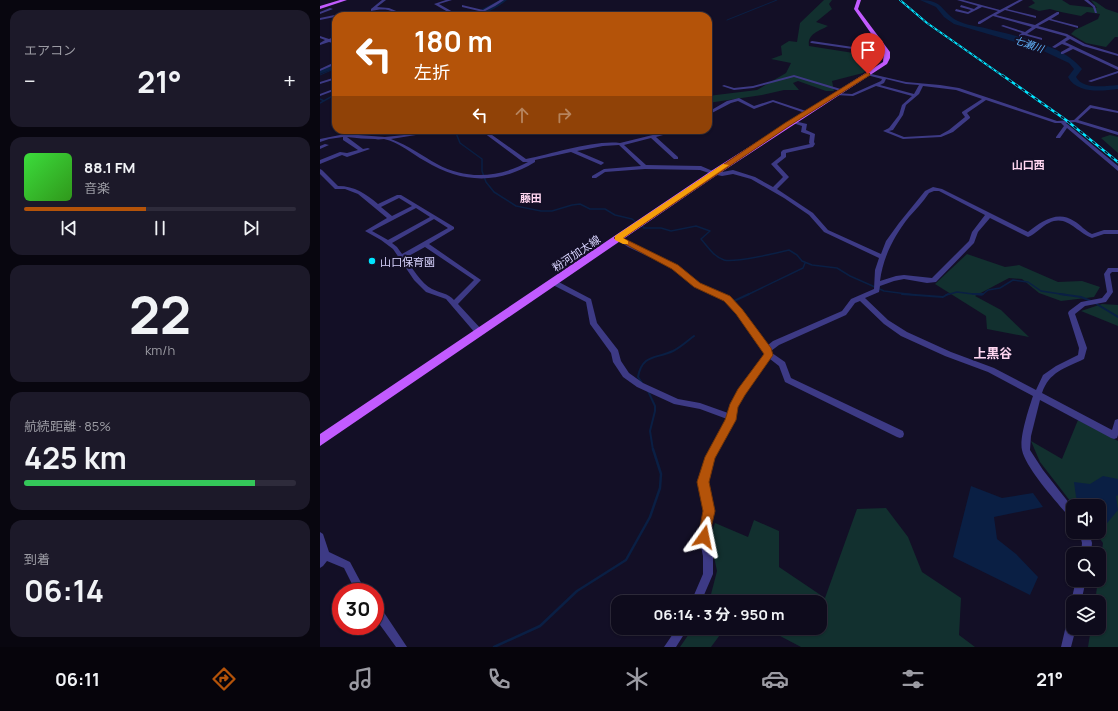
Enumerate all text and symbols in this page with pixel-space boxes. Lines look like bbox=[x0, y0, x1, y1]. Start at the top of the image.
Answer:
text: 180 m bbox=[414, 22, 493, 60]
icon: left bbox=[348, 28, 400, 80]
water label: 七瀬川 bbox=[1013, 32, 1046, 56]
pin bbox=[851, 33, 885, 74]
icon: arrive bbox=[857, 39, 879, 61]
text: エアコン bbox=[24, 41, 76, 59]
text: 左折 bbox=[414, 60, 450, 84]
text: 21° bbox=[137, 61, 182, 102]
text: − bbox=[24, 66, 36, 96]
text: + bbox=[283, 66, 296, 96]
icon: left bbox=[469, 104, 491, 126]
icon: ahead bbox=[511, 104, 533, 126]
icon: right bbox=[553, 104, 575, 126]
text: 88.1 FM bbox=[84, 157, 135, 178]
district label: 山口西 bbox=[1012, 157, 1045, 172]
text: 音楽 bbox=[84, 179, 110, 197]
district label: 藤田 bbox=[520, 190, 542, 205]
icon: previous bbox=[58, 217, 80, 239]
icon: pause bbox=[149, 217, 171, 239]
icon: next bbox=[240, 217, 262, 239]
street label: 粉河加太線 bbox=[549, 231, 603, 275]
place label: 山口保育園 bbox=[380, 254, 435, 269]
marker: 山口保育園 bbox=[367, 256, 377, 266]
text: 22 bbox=[129, 279, 191, 350]
text: km/h bbox=[145, 341, 175, 359]
district label: 上黒谷 bbox=[973, 344, 1013, 362]
text: 航続距離 · 85% bbox=[24, 417, 111, 435]
text: 425 km bbox=[24, 437, 127, 478]
map controls bbox=[1066, 499, 1106, 635]
button: sound bbox=[1066, 499, 1106, 539]
position arrow bbox=[683, 516, 725, 558]
button: search bbox=[1066, 547, 1106, 587]
text: 到着 bbox=[24, 550, 50, 568]
text: 06:14 bbox=[24, 570, 104, 611]
speed limit sign: 30 bbox=[332, 583, 384, 635]
button: layers bbox=[1066, 595, 1106, 635]
text: 06:14 · 3 分 · 950 m bbox=[653, 604, 785, 625]
icon: directions bbox=[210, 665, 238, 693]
icon: music bbox=[347, 665, 375, 693]
icon: phone bbox=[485, 665, 513, 693]
icon: climate bbox=[623, 665, 651, 693]
icon: car bbox=[761, 665, 789, 693]
icon: filters bbox=[899, 665, 927, 693]
text: 06:11 bbox=[55, 667, 100, 691]
text: 21° bbox=[1036, 667, 1063, 691]

